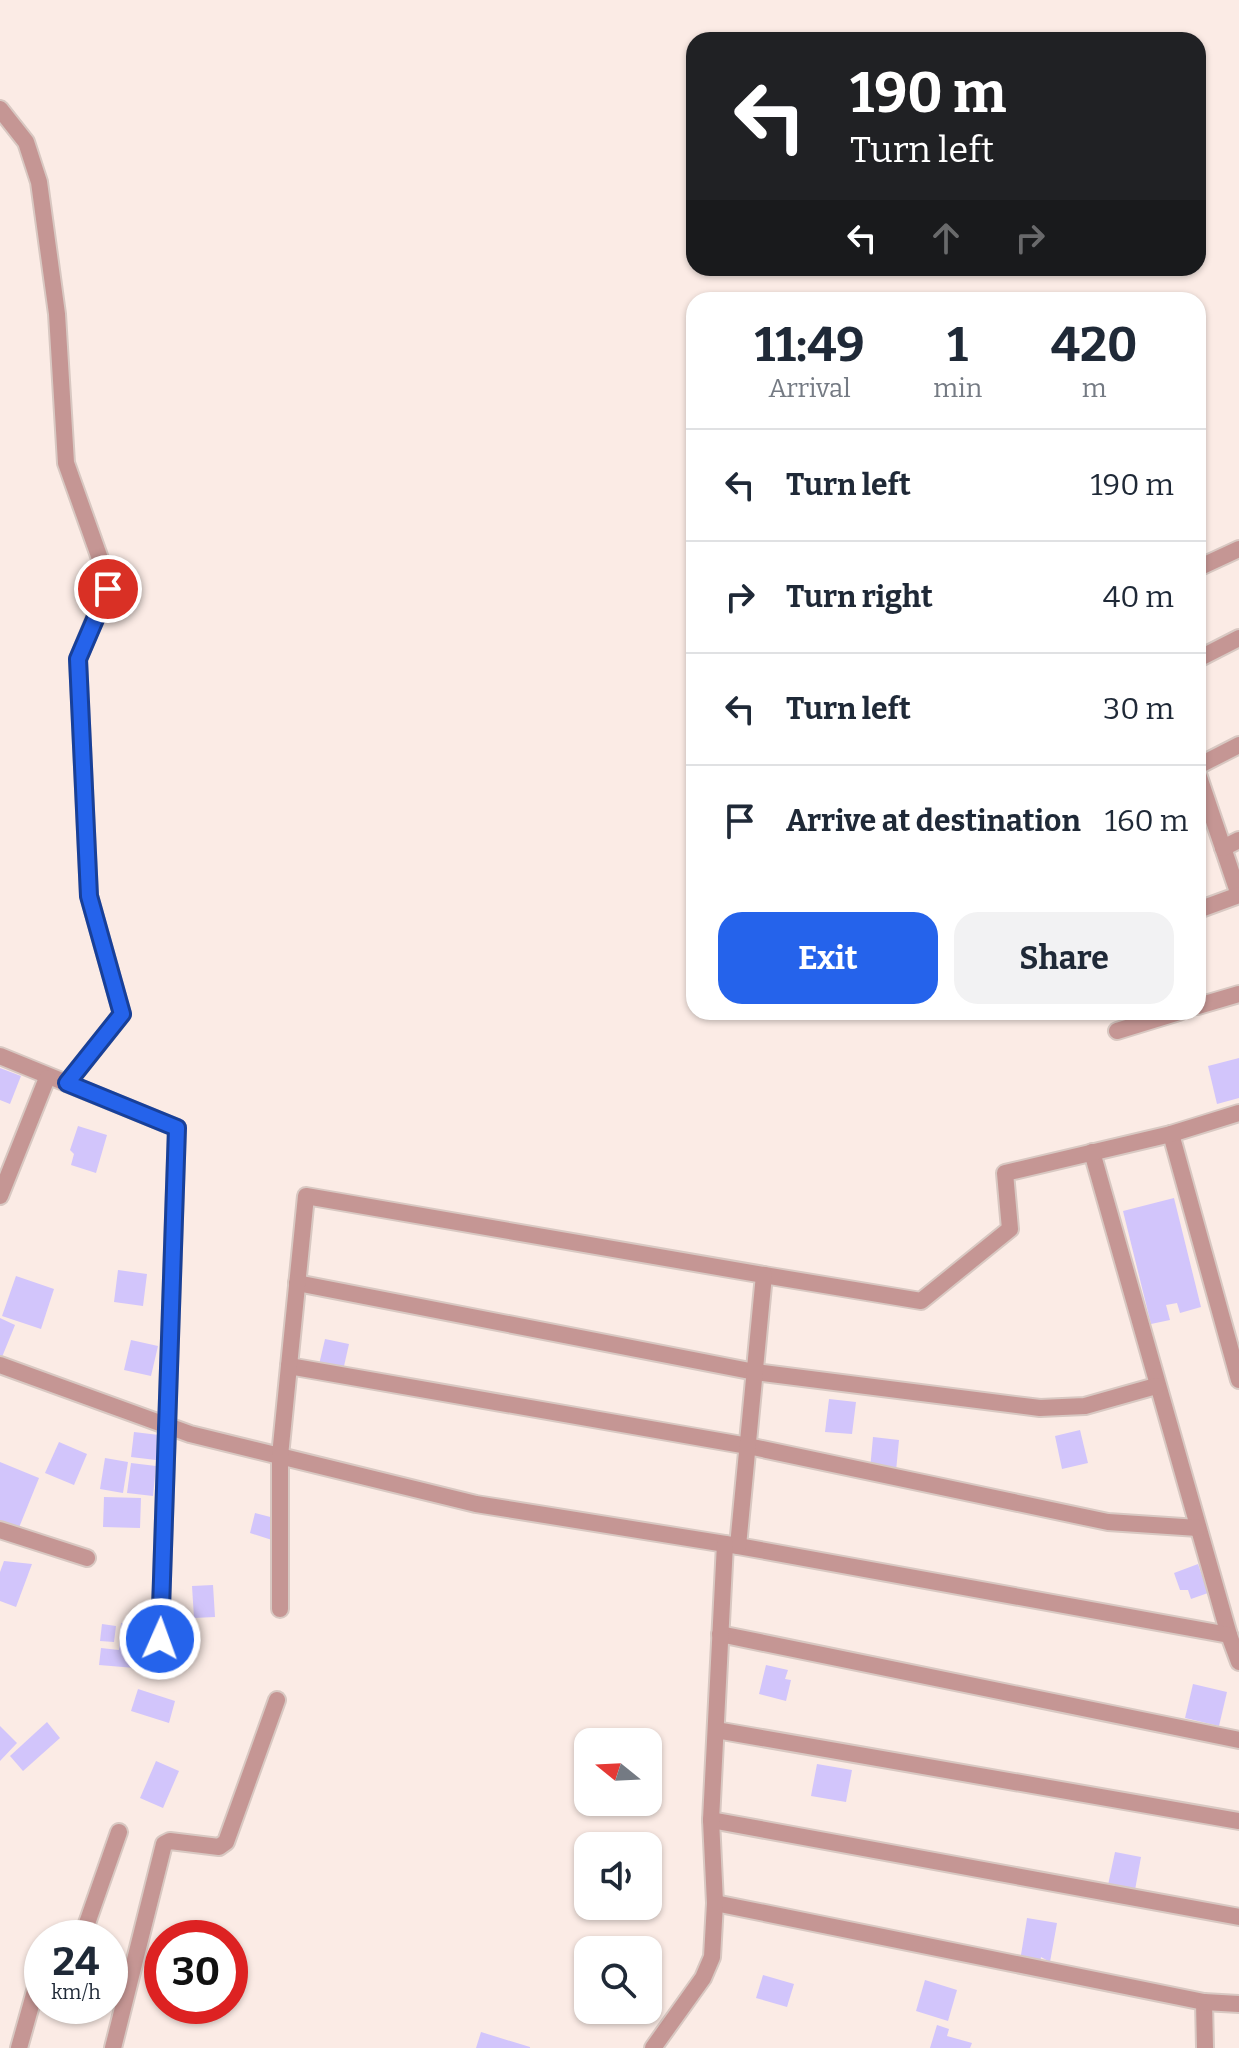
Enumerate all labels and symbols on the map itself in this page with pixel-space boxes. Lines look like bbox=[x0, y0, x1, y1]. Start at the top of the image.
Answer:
pin bbox=[74, 555, 142, 623]
position arrow bbox=[118, 1597, 202, 1681]
north arrow bbox=[574, 1728, 662, 1816]
speed limit sign: 30 bbox=[144, 1920, 248, 2024]

